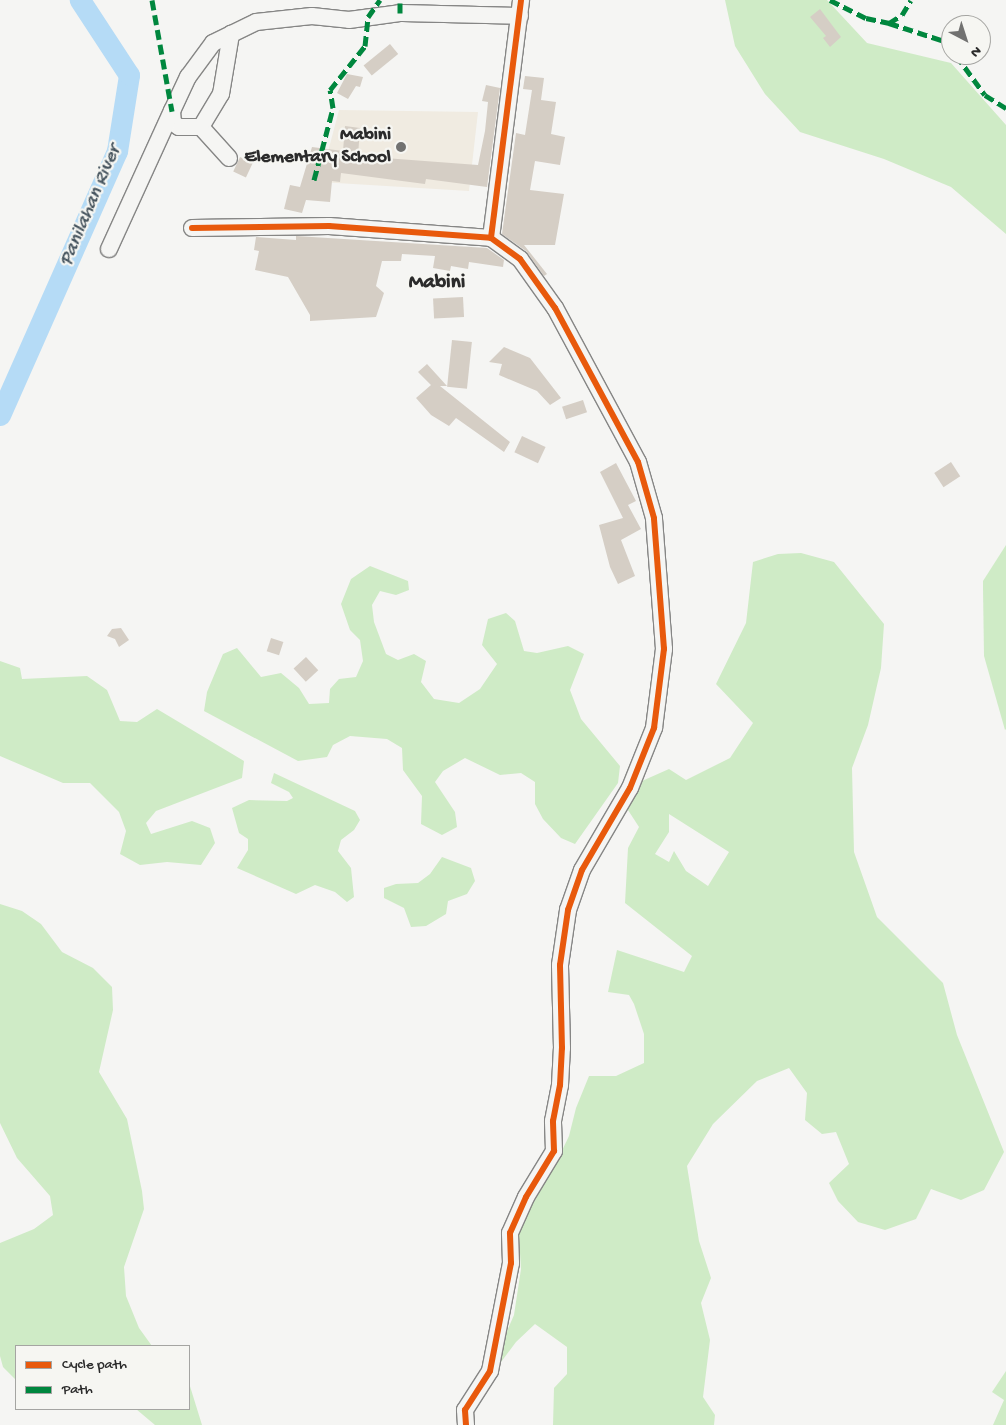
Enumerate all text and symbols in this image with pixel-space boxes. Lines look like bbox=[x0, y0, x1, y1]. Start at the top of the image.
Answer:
north arrow bbox=[941, 15, 991, 65]
text: N bbox=[966, 42, 984, 61]
place label: Mabini Elementary School bbox=[245, 125, 391, 169]
marker: Mabini Elementary School bbox=[395, 141, 407, 153]
water label: Panilahan River bbox=[55, 142, 127, 270]
district label: Mabini bbox=[409, 271, 465, 297]
legend bbox=[15, 1345, 190, 1410]
text: Cycle path bbox=[62, 1356, 127, 1374]
text: Path bbox=[62, 1381, 93, 1399]

